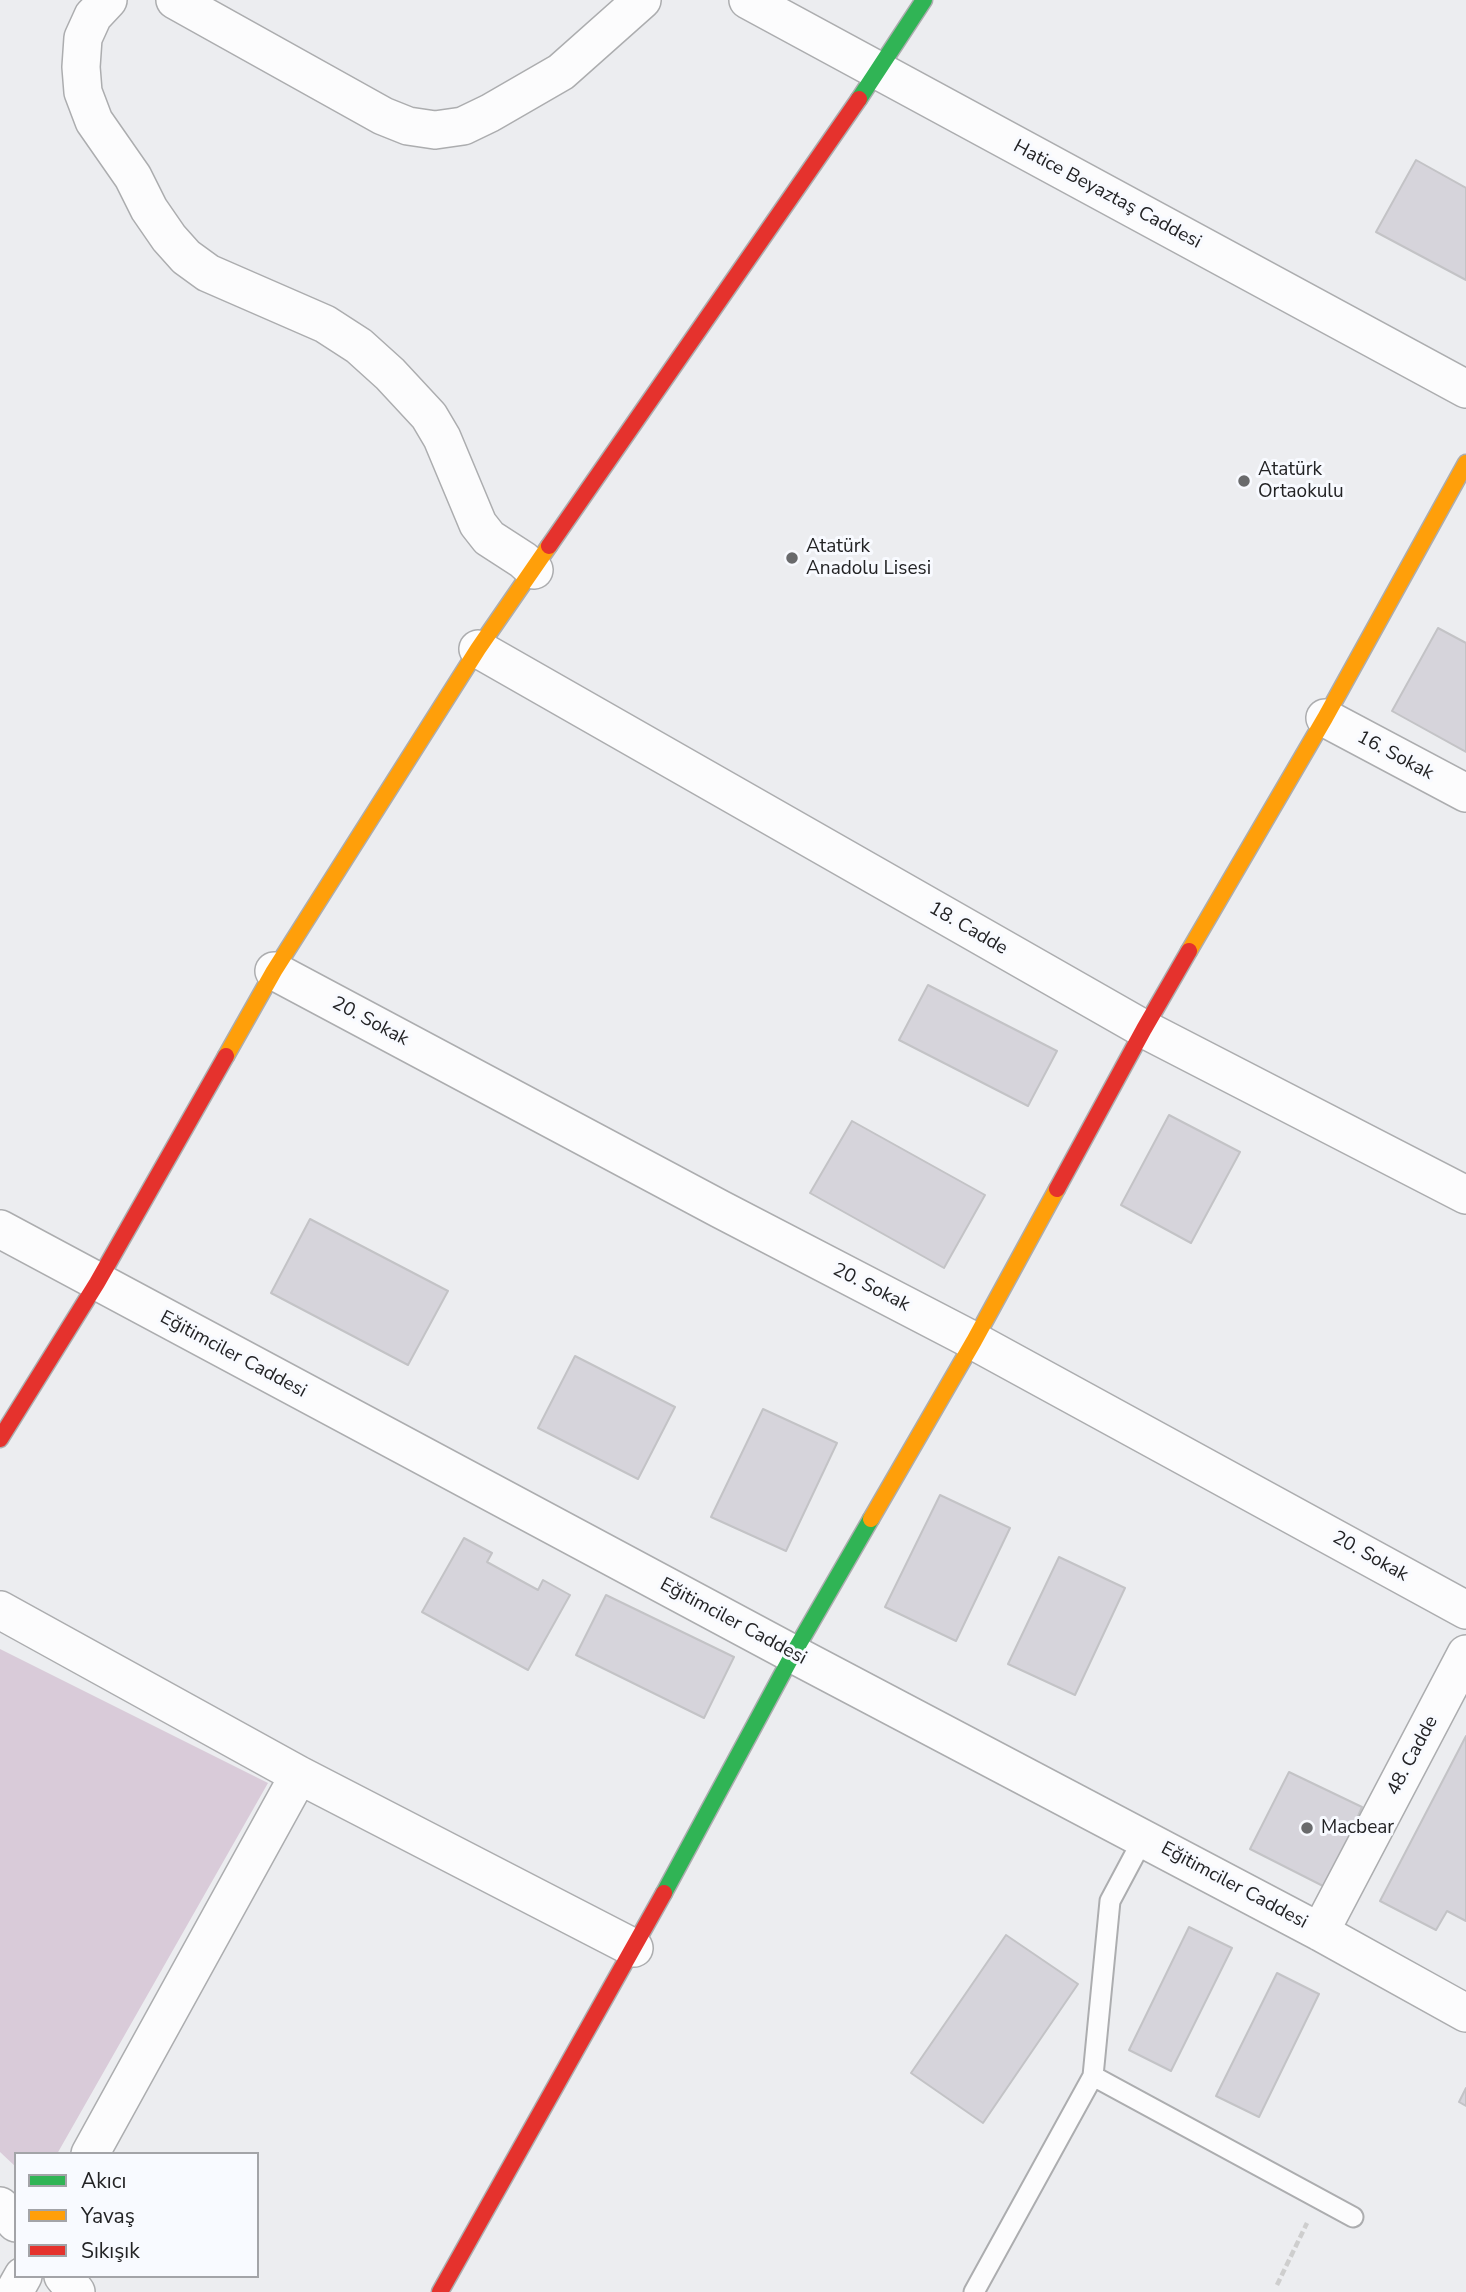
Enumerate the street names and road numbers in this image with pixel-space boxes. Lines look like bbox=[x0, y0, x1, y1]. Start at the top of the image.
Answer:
street label: Hatice Beyaztaş Caddesi bbox=[1009, 136, 1205, 254]
street label: 16. Sokak bbox=[1353, 726, 1437, 786]
street label: 18. Cadde bbox=[925, 897, 1011, 961]
street label: 20. Sokak bbox=[328, 992, 412, 1052]
street label: 20. Sokak bbox=[829, 1259, 913, 1317]
street label: Eğitimciler Caddesi bbox=[156, 1307, 310, 1403]
street label: 20. Sokak bbox=[1328, 1527, 1412, 1587]
street label: Eğitimciler Caddesi bbox=[656, 1574, 810, 1670]
street label: 48. Cadde bbox=[1383, 1712, 1443, 1800]
street label: Eğitimciler Caddesi bbox=[1157, 1838, 1311, 1934]

